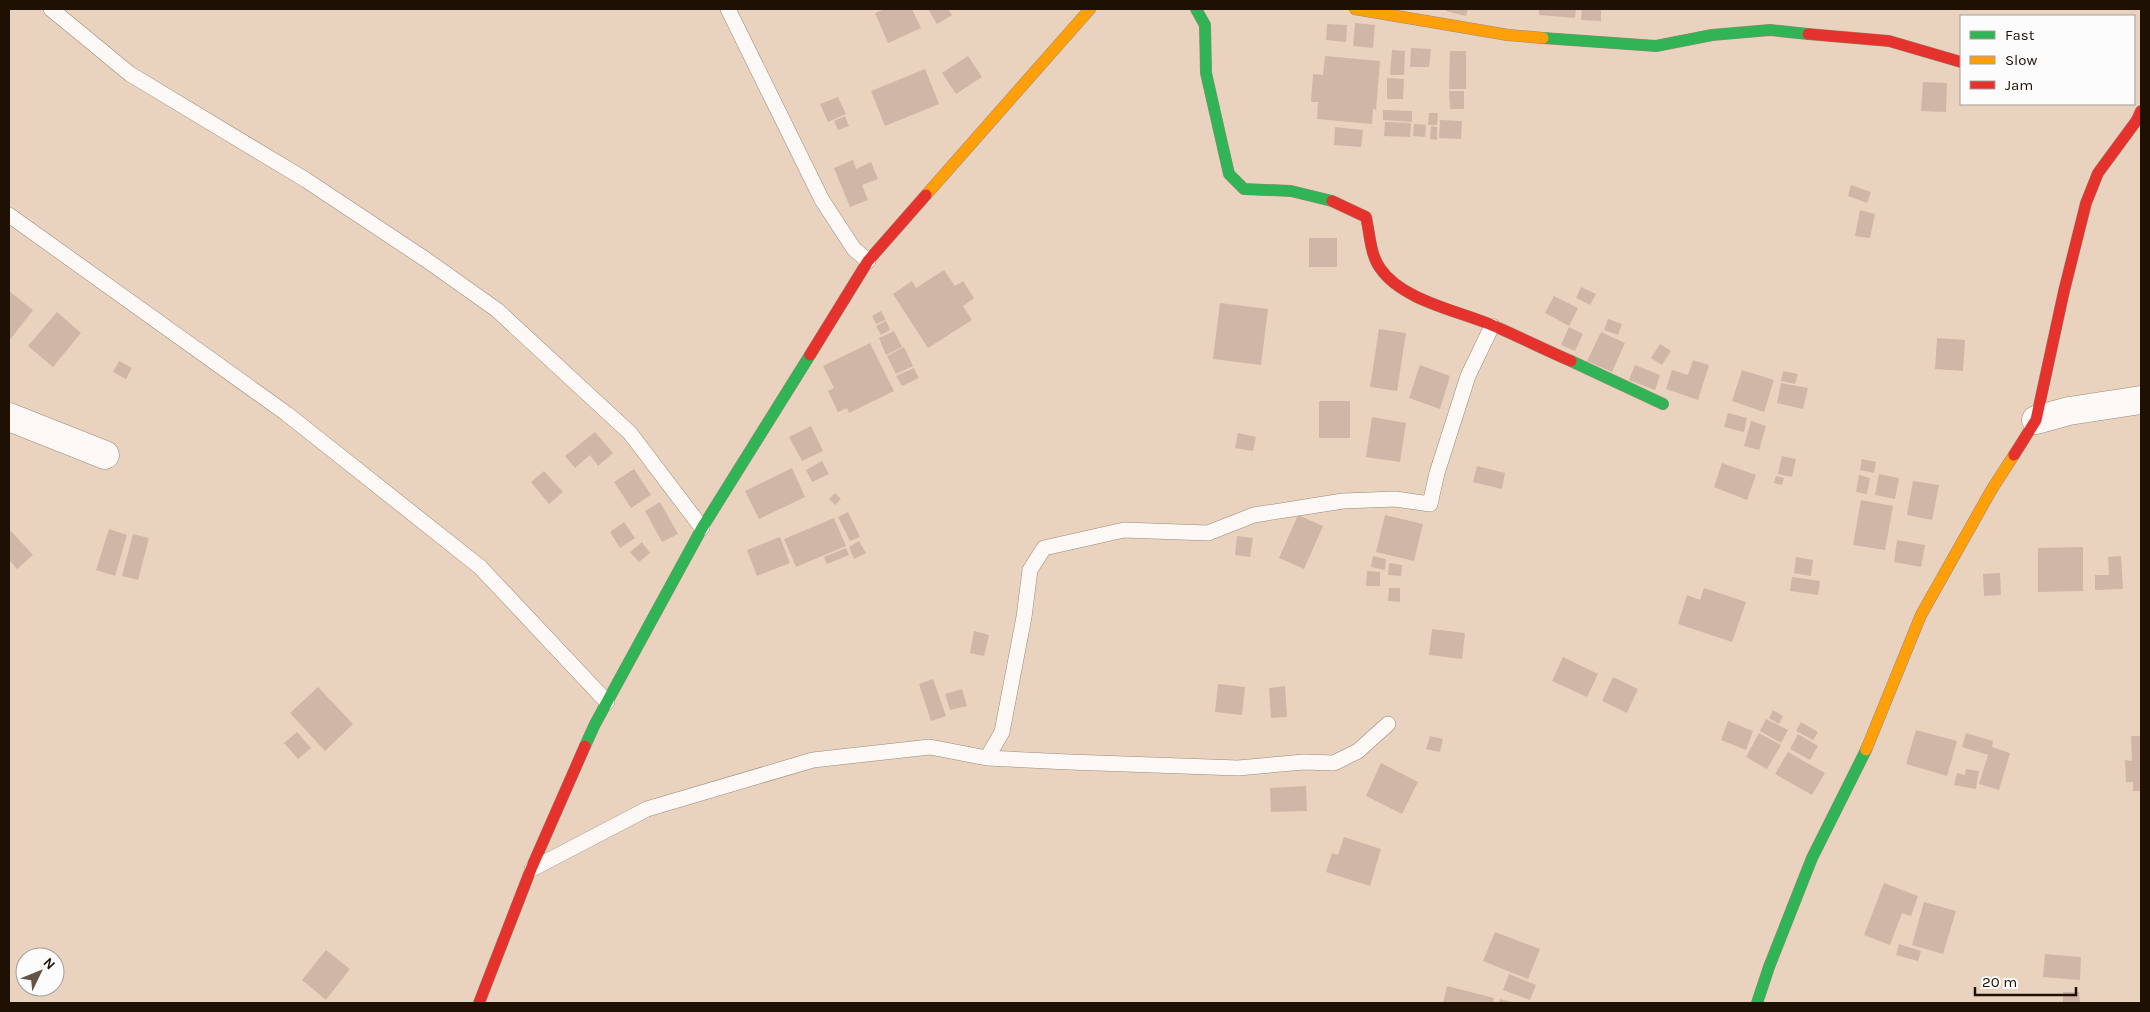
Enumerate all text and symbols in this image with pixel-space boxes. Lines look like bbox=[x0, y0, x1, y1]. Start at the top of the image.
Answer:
legend bbox=[1960, 15, 2135, 105]
text: Fast bbox=[2005, 26, 2035, 44]
text: Slow bbox=[2005, 51, 2037, 69]
text: Jam bbox=[2005, 76, 2033, 94]
north arrow bbox=[15, 947, 65, 997]
text: N bbox=[39, 954, 59, 973]
scale bar bbox=[1975, 964, 2076, 996]
text: 20 m bbox=[1982, 973, 2017, 991]

